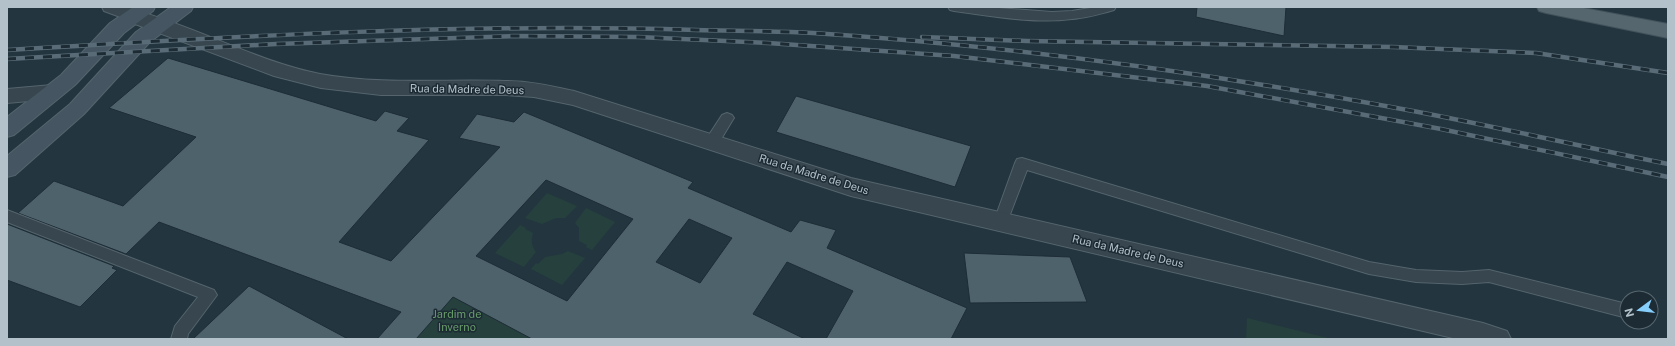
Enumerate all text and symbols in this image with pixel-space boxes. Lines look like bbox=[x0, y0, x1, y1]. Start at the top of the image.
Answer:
street label: Rua da Madre de Deus bbox=[410, 82, 525, 96]
street label: Rua da Madre de Deus bbox=[758, 152, 871, 197]
street label: Rua da Madre de Deus bbox=[1071, 232, 1185, 270]
north arrow bbox=[1619, 290, 1659, 330]
text: N bbox=[1622, 307, 1636, 318]
park label: Jardim de Inverno bbox=[433, 308, 481, 333]

